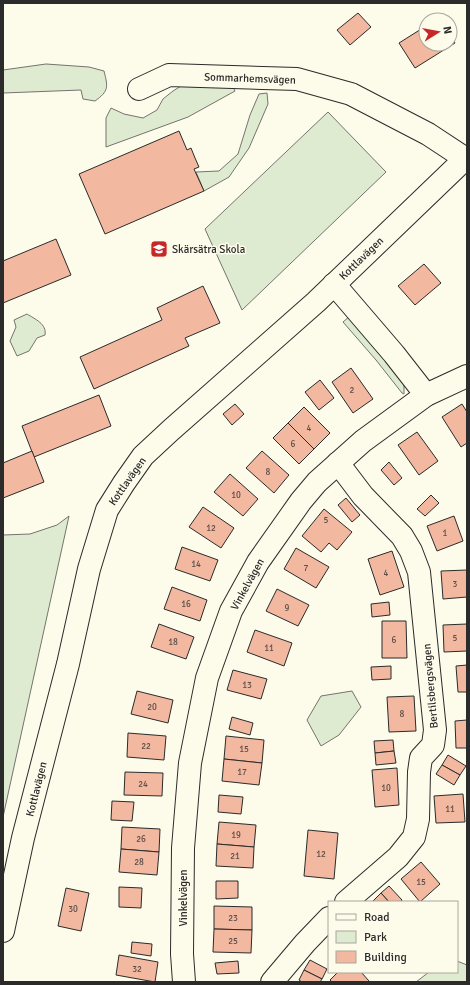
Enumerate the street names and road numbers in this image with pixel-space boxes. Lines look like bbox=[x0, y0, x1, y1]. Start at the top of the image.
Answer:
street label: Sommarhemsvägen bbox=[204, 70, 296, 87]
street label: Kottlavägen bbox=[337, 234, 386, 283]
street label: Kottlavägen bbox=[106, 455, 149, 508]
street label: Vinkelvägen bbox=[228, 556, 267, 612]
street label: Bertilsbergsvägen bbox=[420, 643, 441, 729]
street label: Kottlavägen bbox=[23, 760, 50, 818]
street label: Vinkelvägen bbox=[177, 869, 190, 927]

